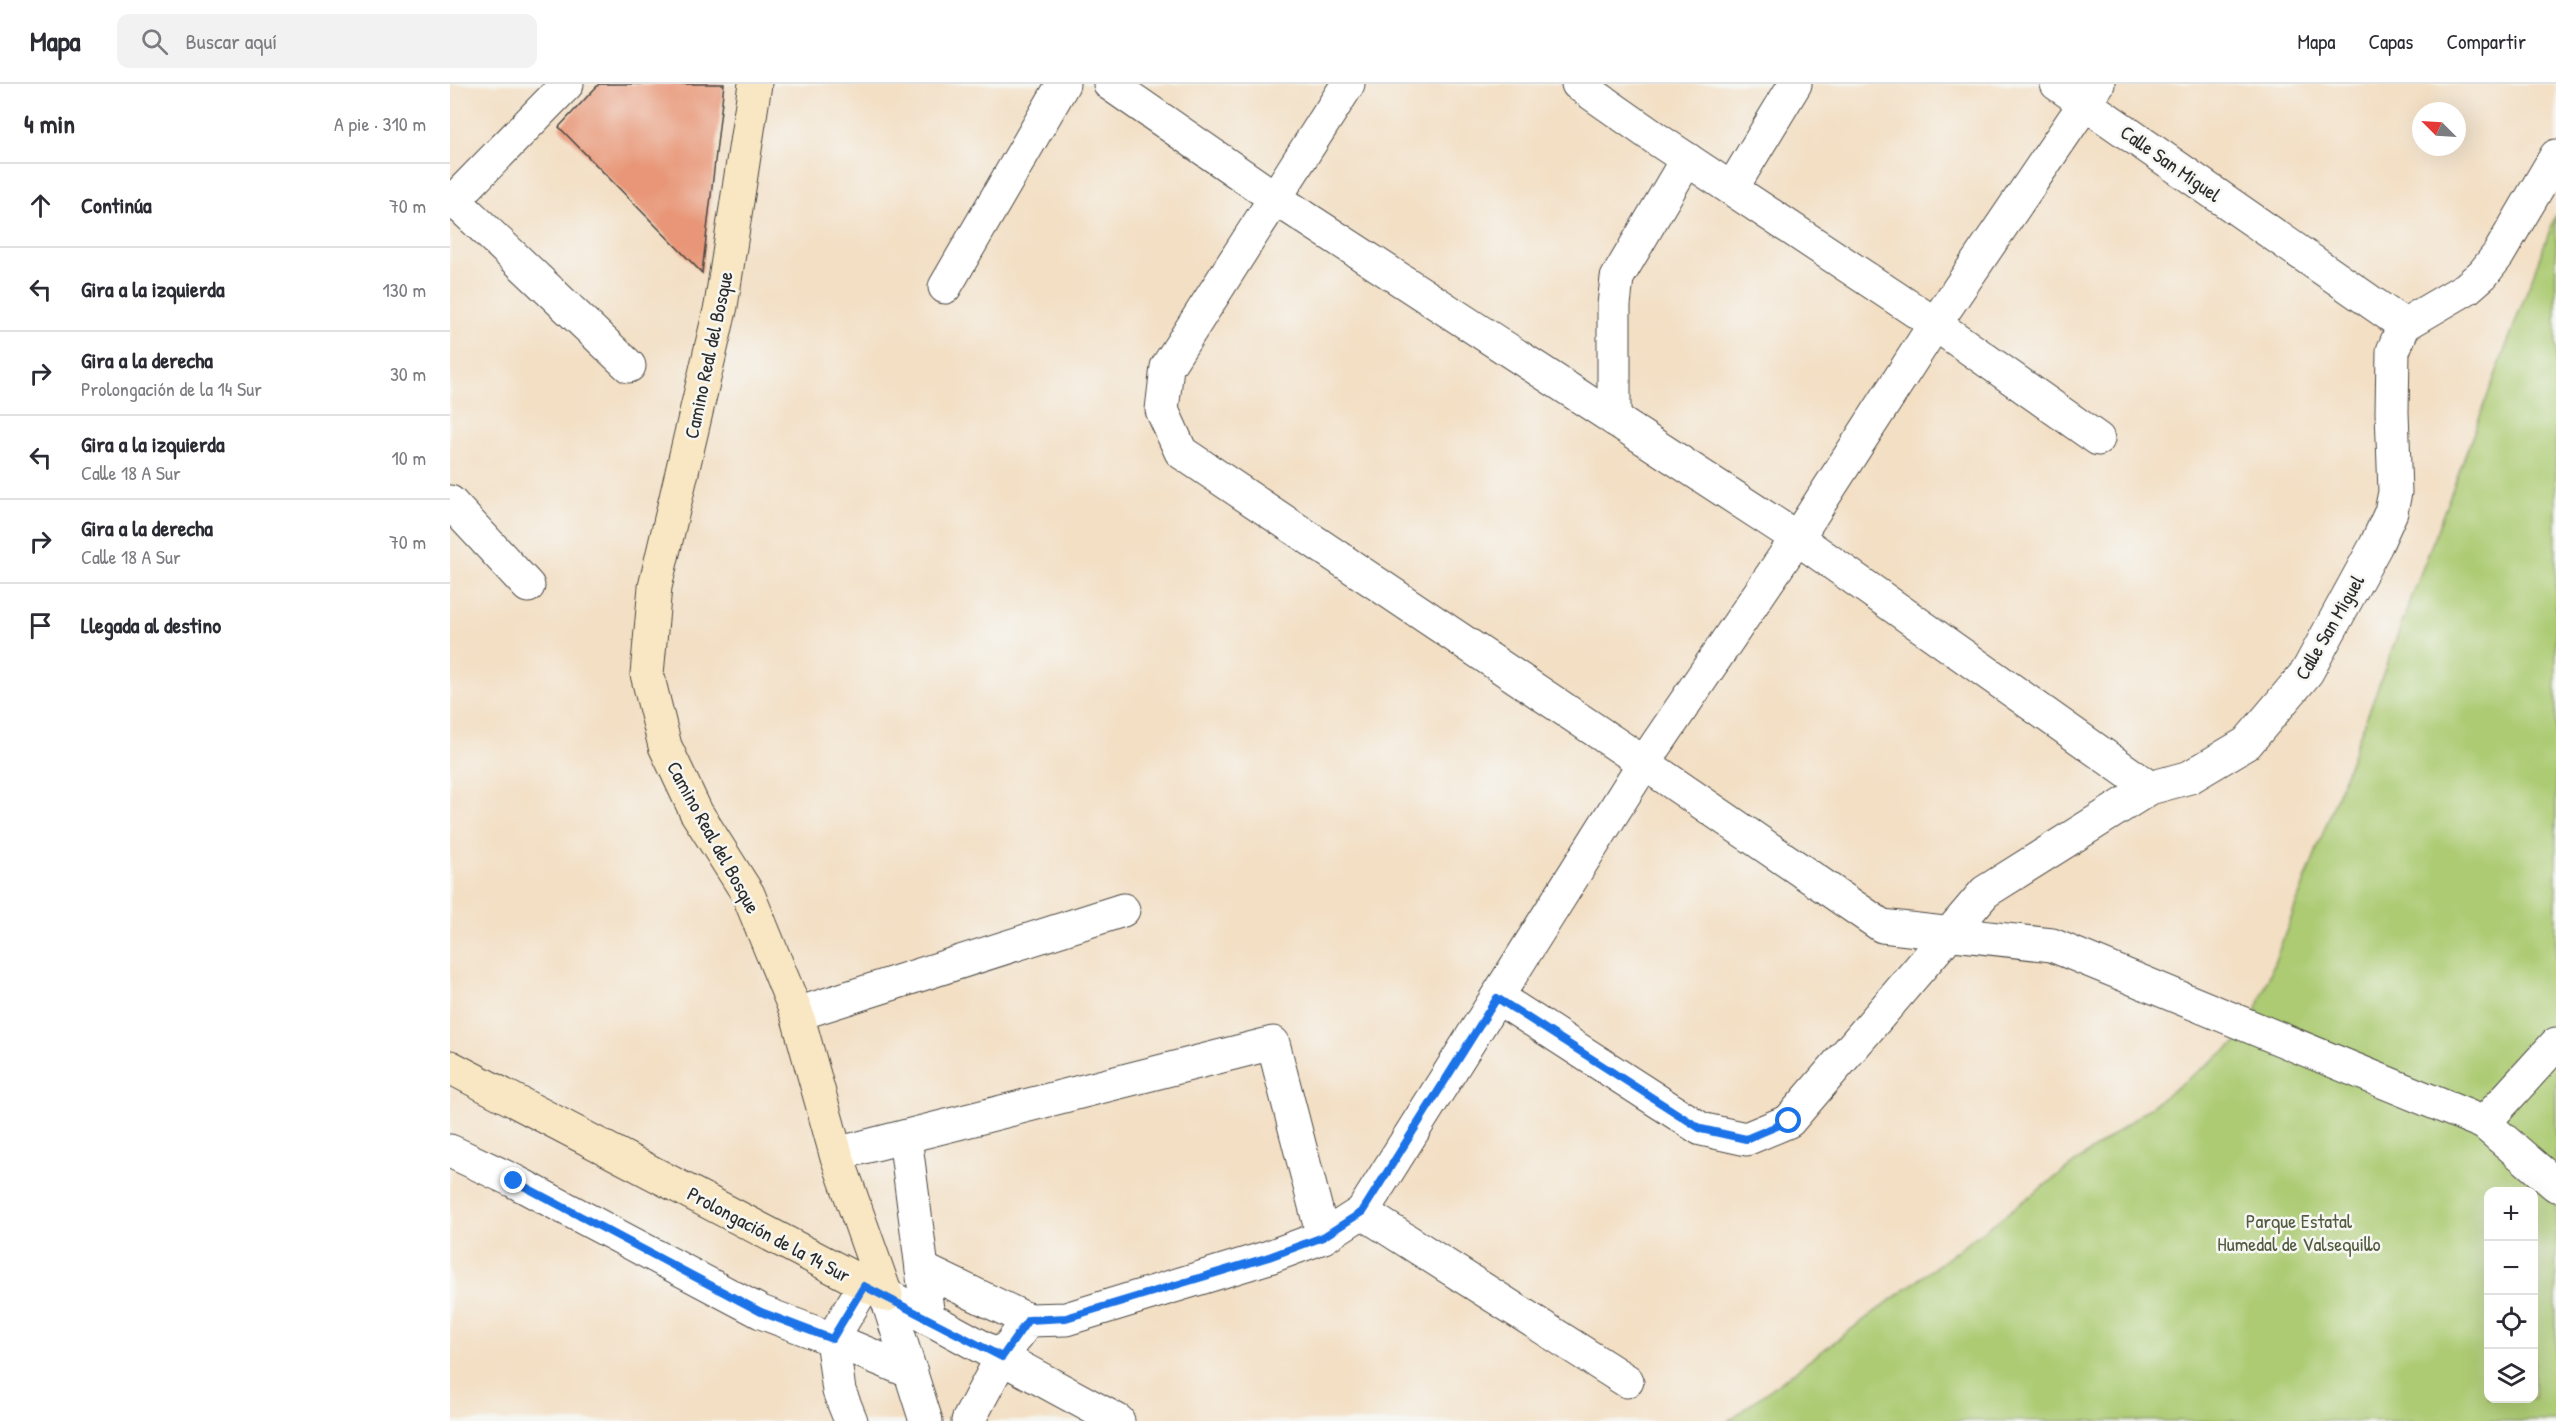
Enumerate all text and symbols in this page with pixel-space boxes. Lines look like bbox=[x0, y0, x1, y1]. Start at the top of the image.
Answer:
search box bbox=[117, 14, 537, 68]
text: Mapa bbox=[30, 22, 81, 60]
icon: search bbox=[138, 25, 171, 58]
text: Buscar aquí bbox=[186, 26, 277, 56]
text: Mapa bbox=[2297, 27, 2335, 56]
text: Capas bbox=[2368, 27, 2413, 56]
text: Compartir bbox=[2446, 27, 2526, 56]
north arrow bbox=[2412, 102, 2466, 156]
text: 4 min bbox=[24, 106, 75, 141]
text: A pie · 310 m bbox=[334, 110, 426, 137]
street label: Calle San Miguel bbox=[2115, 118, 2227, 208]
icon: ahead bbox=[24, 189, 57, 222]
text: Continúa bbox=[81, 190, 152, 220]
text: 70 m bbox=[389, 192, 426, 219]
street label: Camino Real del Bosque bbox=[677, 269, 739, 441]
icon: left bbox=[24, 273, 57, 306]
text: Gira a la izquierda bbox=[81, 274, 225, 304]
text: 130 m bbox=[383, 276, 426, 303]
text: Gira a la derecha bbox=[81, 345, 213, 375]
icon: right bbox=[24, 357, 57, 390]
text: 30 m bbox=[390, 360, 426, 387]
text: Prolongación de la 14 Sur bbox=[81, 375, 262, 402]
text: Gira a la izquierda bbox=[81, 429, 225, 459]
icon: left bbox=[24, 441, 57, 474]
text: 10 m bbox=[392, 444, 426, 471]
text: Calle 18 A Sur bbox=[81, 459, 181, 486]
text: Gira a la derecha bbox=[81, 513, 213, 543]
icon: right bbox=[24, 525, 57, 558]
text: 70 m bbox=[389, 528, 426, 555]
text: Calle 18 A Sur bbox=[81, 543, 181, 570]
street label: Calle San Miguel bbox=[2288, 569, 2370, 685]
icon: arrive bbox=[24, 609, 57, 642]
text: Llegada al destino bbox=[81, 610, 221, 640]
street label: Camino Real del Bosque bbox=[661, 756, 767, 918]
route start bbox=[1775, 1107, 1801, 1133]
route end bbox=[500, 1167, 526, 1193]
street label: Prolongación de la 14 Sur bbox=[683, 1180, 855, 1289]
map controls bbox=[2484, 1187, 2538, 1403]
button: + bbox=[2484, 1187, 2538, 1241]
park label: Parque Estatal Humedal de Valsequillo bbox=[2217, 1207, 2381, 1257]
button: − bbox=[2484, 1241, 2538, 1295]
button: locate bbox=[2484, 1295, 2538, 1349]
button: layers bbox=[2484, 1349, 2538, 1403]

